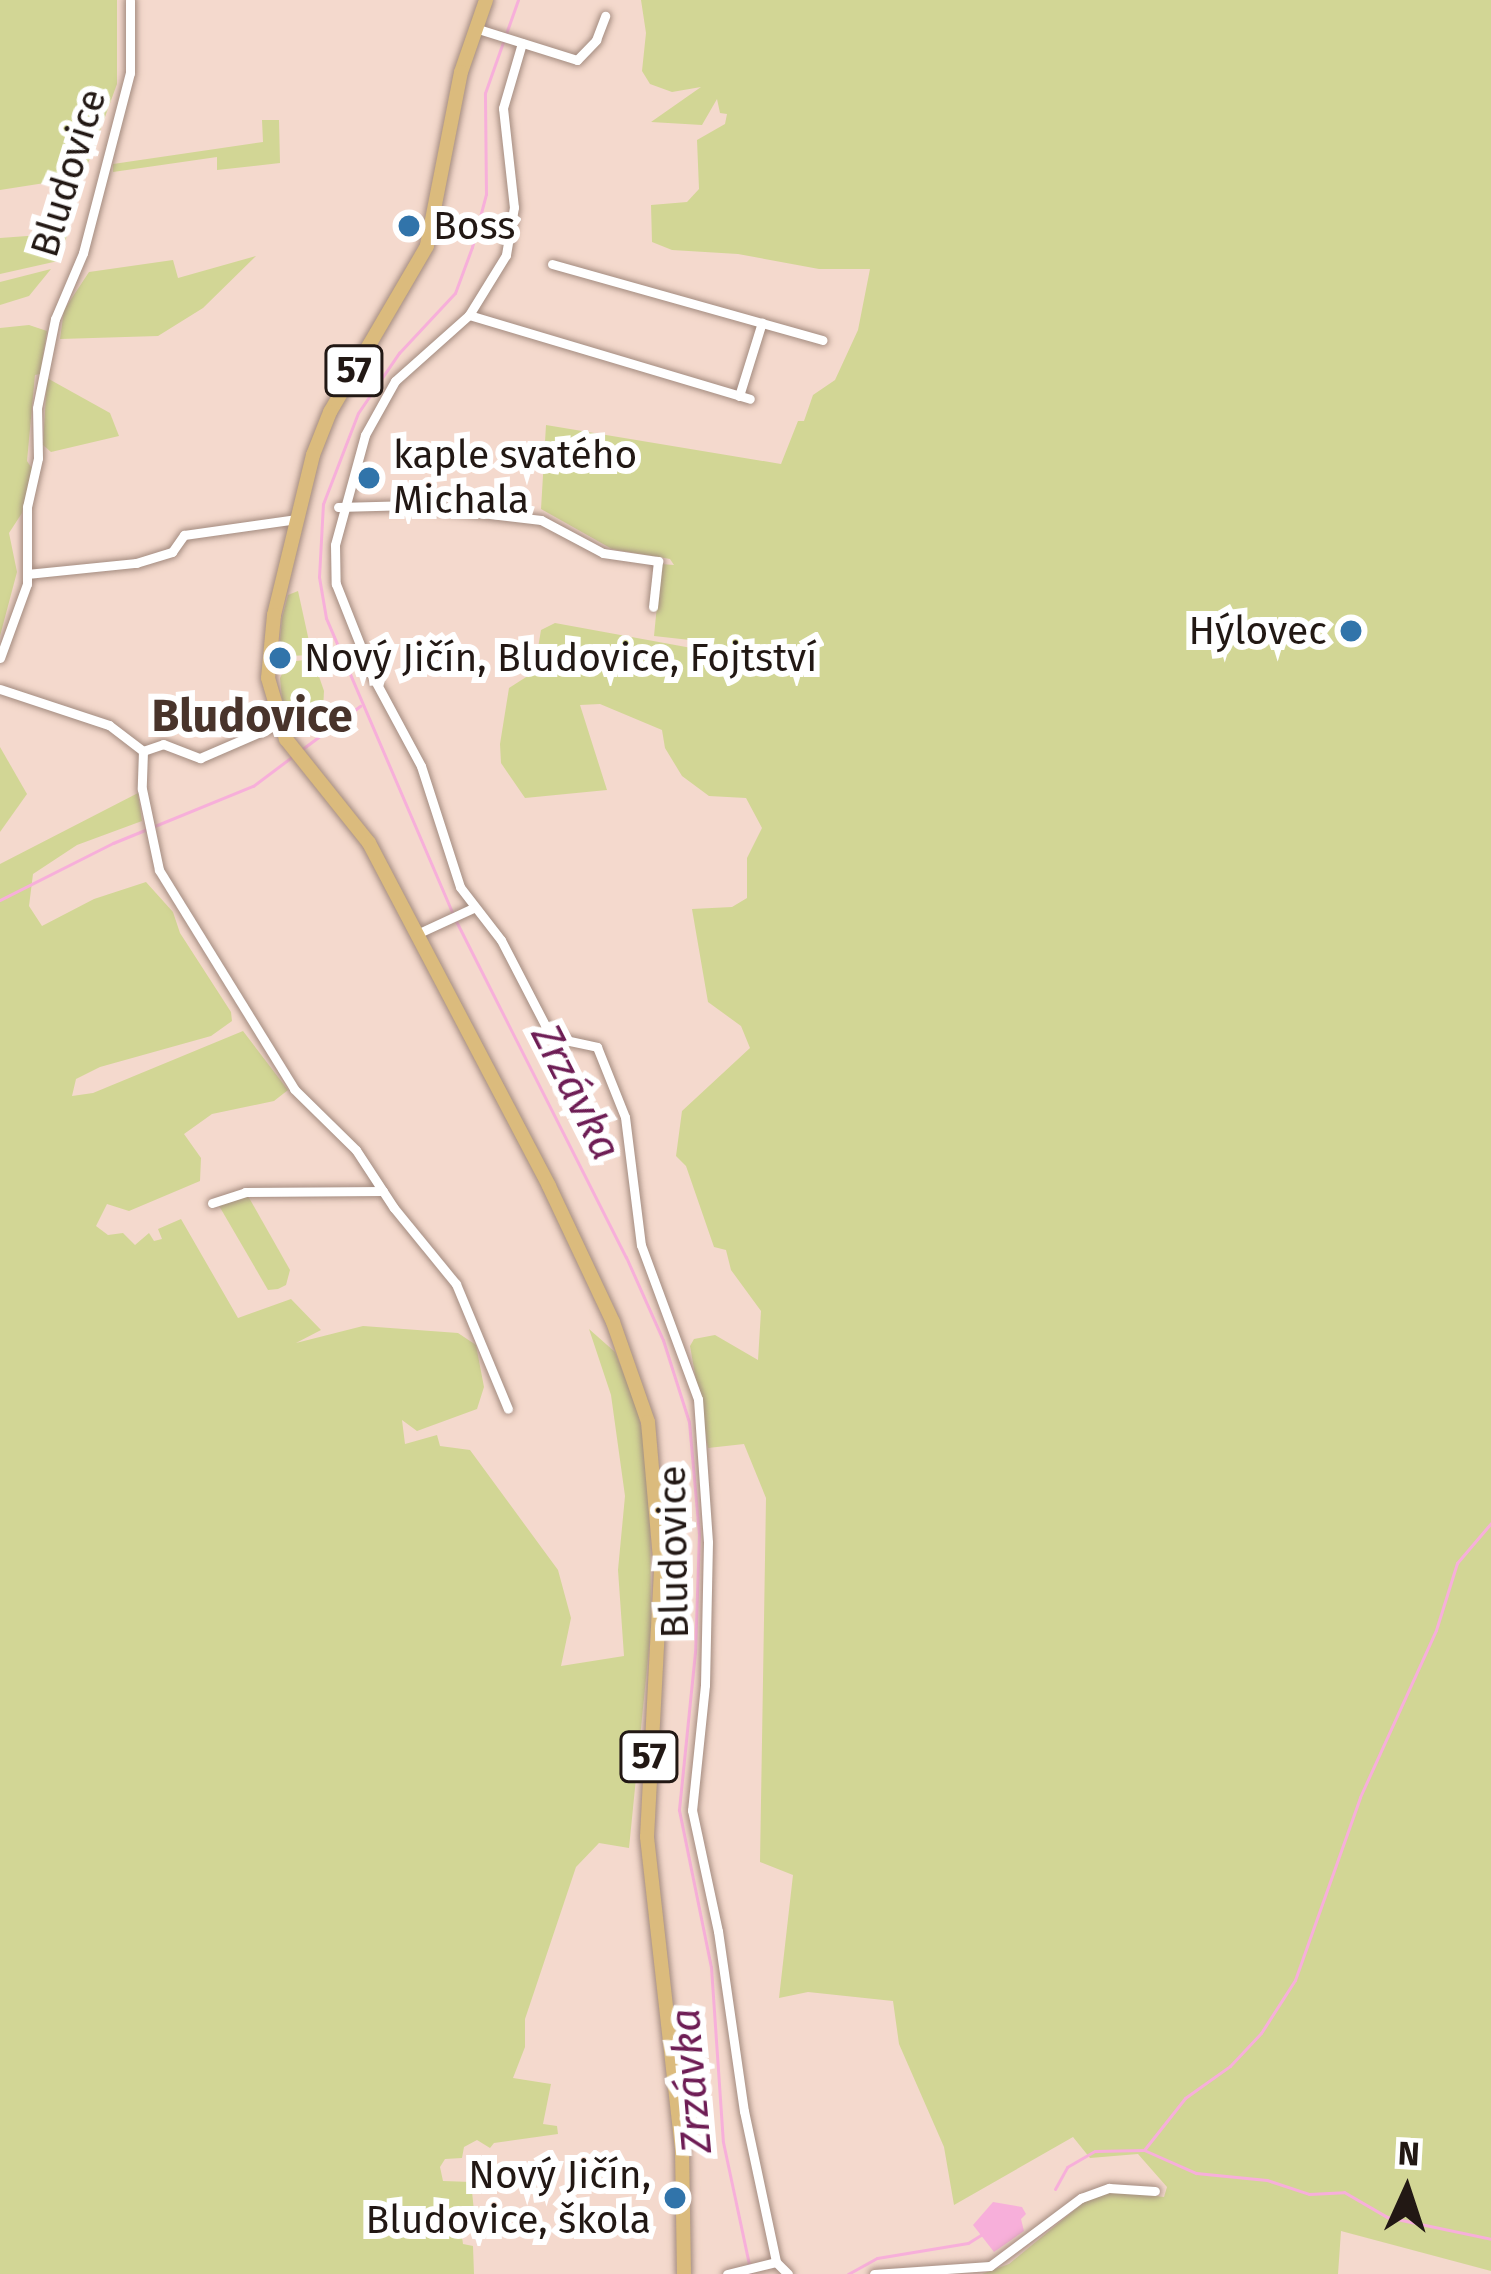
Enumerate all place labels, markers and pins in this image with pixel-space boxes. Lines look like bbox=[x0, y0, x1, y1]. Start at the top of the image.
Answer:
place label: Boss bbox=[433, 203, 516, 249]
marker: Boss bbox=[396, 213, 422, 239]
place label: kaple svatého Michala bbox=[393, 433, 637, 524]
marker: kaple svatého Michala bbox=[356, 465, 382, 491]
place label: Hýlovec bbox=[1189, 608, 1327, 654]
marker: Hýlovec bbox=[1338, 618, 1364, 644]
place label: Nový Jičín, Bludovice, Fojtství bbox=[304, 635, 817, 681]
marker: Nový Jičín, Bludovice, Fojtství bbox=[267, 645, 293, 671]
place label: Nový Jičín, Bludovice, škola bbox=[366, 2153, 651, 2244]
marker: Nový Jičín, Bludovice, škola bbox=[662, 2185, 688, 2211]

